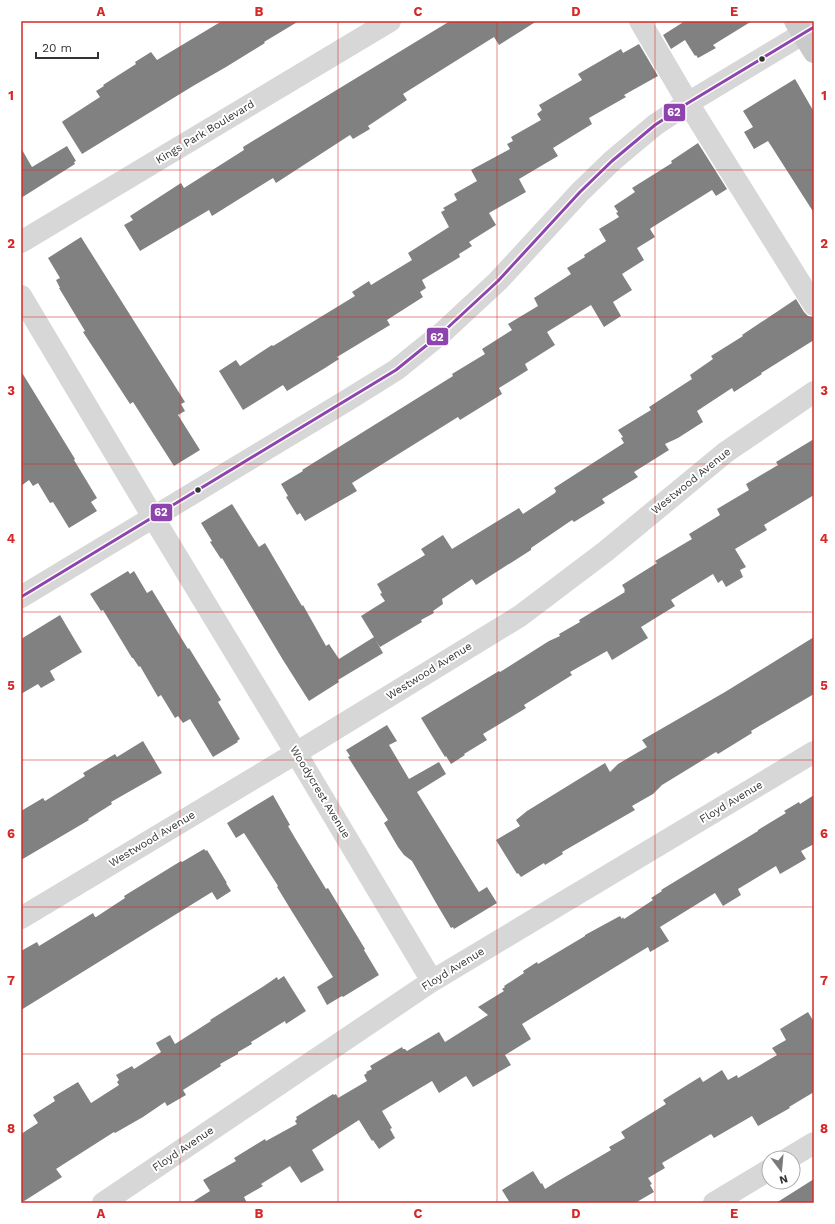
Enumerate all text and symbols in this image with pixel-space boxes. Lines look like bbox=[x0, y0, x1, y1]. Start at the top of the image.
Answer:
text: A bbox=[97, 4, 106, 19]
text: B bbox=[255, 4, 264, 19]
text: C bbox=[414, 4, 423, 19]
text: D bbox=[571, 4, 581, 19]
text: E bbox=[730, 4, 738, 19]
scale bar bbox=[36, 34, 98, 60]
text: 20 m bbox=[42, 41, 72, 55]
unlabelled marker bbox=[757, 54, 767, 64]
text: 1 bbox=[8, 88, 14, 103]
text: 1 bbox=[821, 88, 827, 103]
street label: Kings Park Boulevard bbox=[153, 97, 257, 167]
line badge: 62 bbox=[663, 103, 686, 122]
text: 62 bbox=[667, 106, 681, 119]
text: 2 bbox=[7, 236, 15, 251]
text: 2 bbox=[820, 236, 828, 251]
line badge: 62 bbox=[426, 327, 449, 346]
text: 62 bbox=[430, 331, 444, 344]
text: 3 bbox=[7, 383, 15, 398]
text: 3 bbox=[820, 383, 828, 398]
street label: Westwood Avenue bbox=[649, 445, 733, 517]
unlabelled marker bbox=[193, 485, 203, 495]
line badge: 62 bbox=[150, 503, 173, 522]
text: 62 bbox=[154, 506, 168, 519]
text: 4 bbox=[7, 531, 16, 546]
text: 4 bbox=[820, 531, 829, 546]
street label: Westwood Avenue bbox=[384, 639, 474, 703]
text: 5 bbox=[7, 678, 15, 693]
text: 5 bbox=[820, 678, 828, 693]
street label: Woodycrest Avenue bbox=[287, 743, 353, 841]
street label: Floyd Avenue bbox=[697, 778, 765, 826]
street label: Westwood Avenue bbox=[107, 808, 197, 870]
text: 6 bbox=[7, 826, 15, 841]
text: 6 bbox=[820, 826, 828, 841]
street label: Floyd Avenue bbox=[419, 945, 487, 993]
text: 7 bbox=[7, 973, 15, 988]
text: 7 bbox=[820, 973, 828, 988]
text: 8 bbox=[7, 1121, 15, 1136]
text: 8 bbox=[820, 1121, 828, 1136]
street label: Floyd Avenue bbox=[150, 1124, 216, 1174]
north arrow bbox=[761, 1150, 801, 1190]
text: N bbox=[778, 1172, 789, 1187]
text: A bbox=[97, 1206, 106, 1221]
text: B bbox=[255, 1206, 264, 1221]
text: C bbox=[414, 1206, 423, 1221]
text: D bbox=[571, 1206, 581, 1221]
text: E bbox=[730, 1206, 738, 1221]

